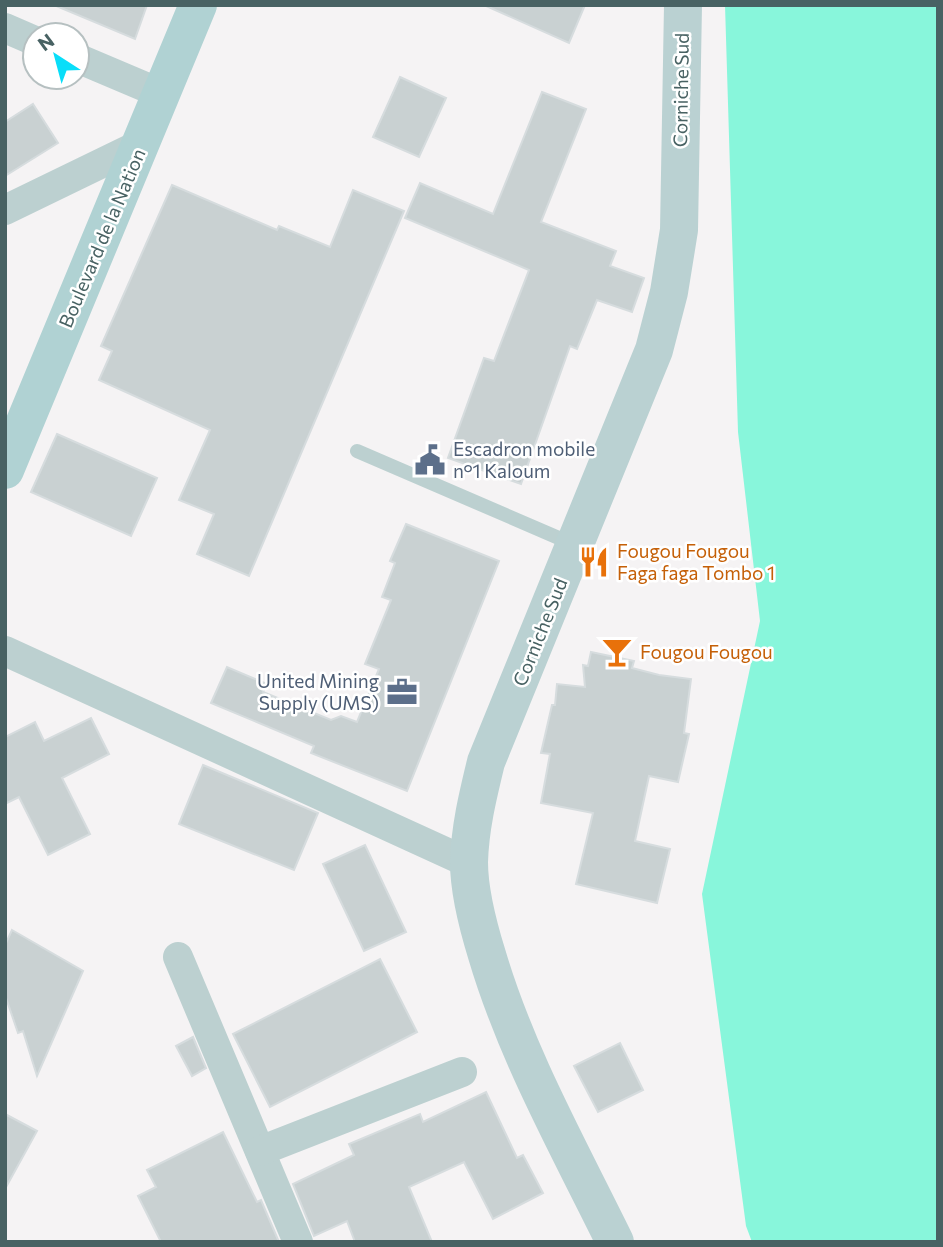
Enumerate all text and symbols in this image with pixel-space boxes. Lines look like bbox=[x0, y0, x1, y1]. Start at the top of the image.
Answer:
north arrow bbox=[21, 21, 91, 91]
text: N bbox=[33, 28, 58, 55]
street label: Corniche Sud bbox=[668, 33, 693, 147]
street label: Boulevard de la Nation bbox=[53, 145, 150, 331]
place label: Escadron mobile n°1 Kaloum bbox=[453, 437, 595, 482]
public building icon: Escadron mobile n°1 Kaloum bbox=[413, 443, 447, 477]
place label: Fougou Fougou Faga faga Tombo 1 bbox=[617, 539, 775, 584]
restaurant icon: Fougou Fougou Faga faga Tombo 1 bbox=[577, 545, 611, 579]
street label: Corniche Sud bbox=[507, 574, 572, 689]
bar icon: Fougou Fougou bbox=[600, 635, 634, 669]
place label: Fougou Fougou bbox=[640, 640, 773, 663]
place label: United Mining Supply (UMS) bbox=[257, 669, 379, 714]
office icon: United Mining Supply (UMS) bbox=[385, 675, 419, 709]

